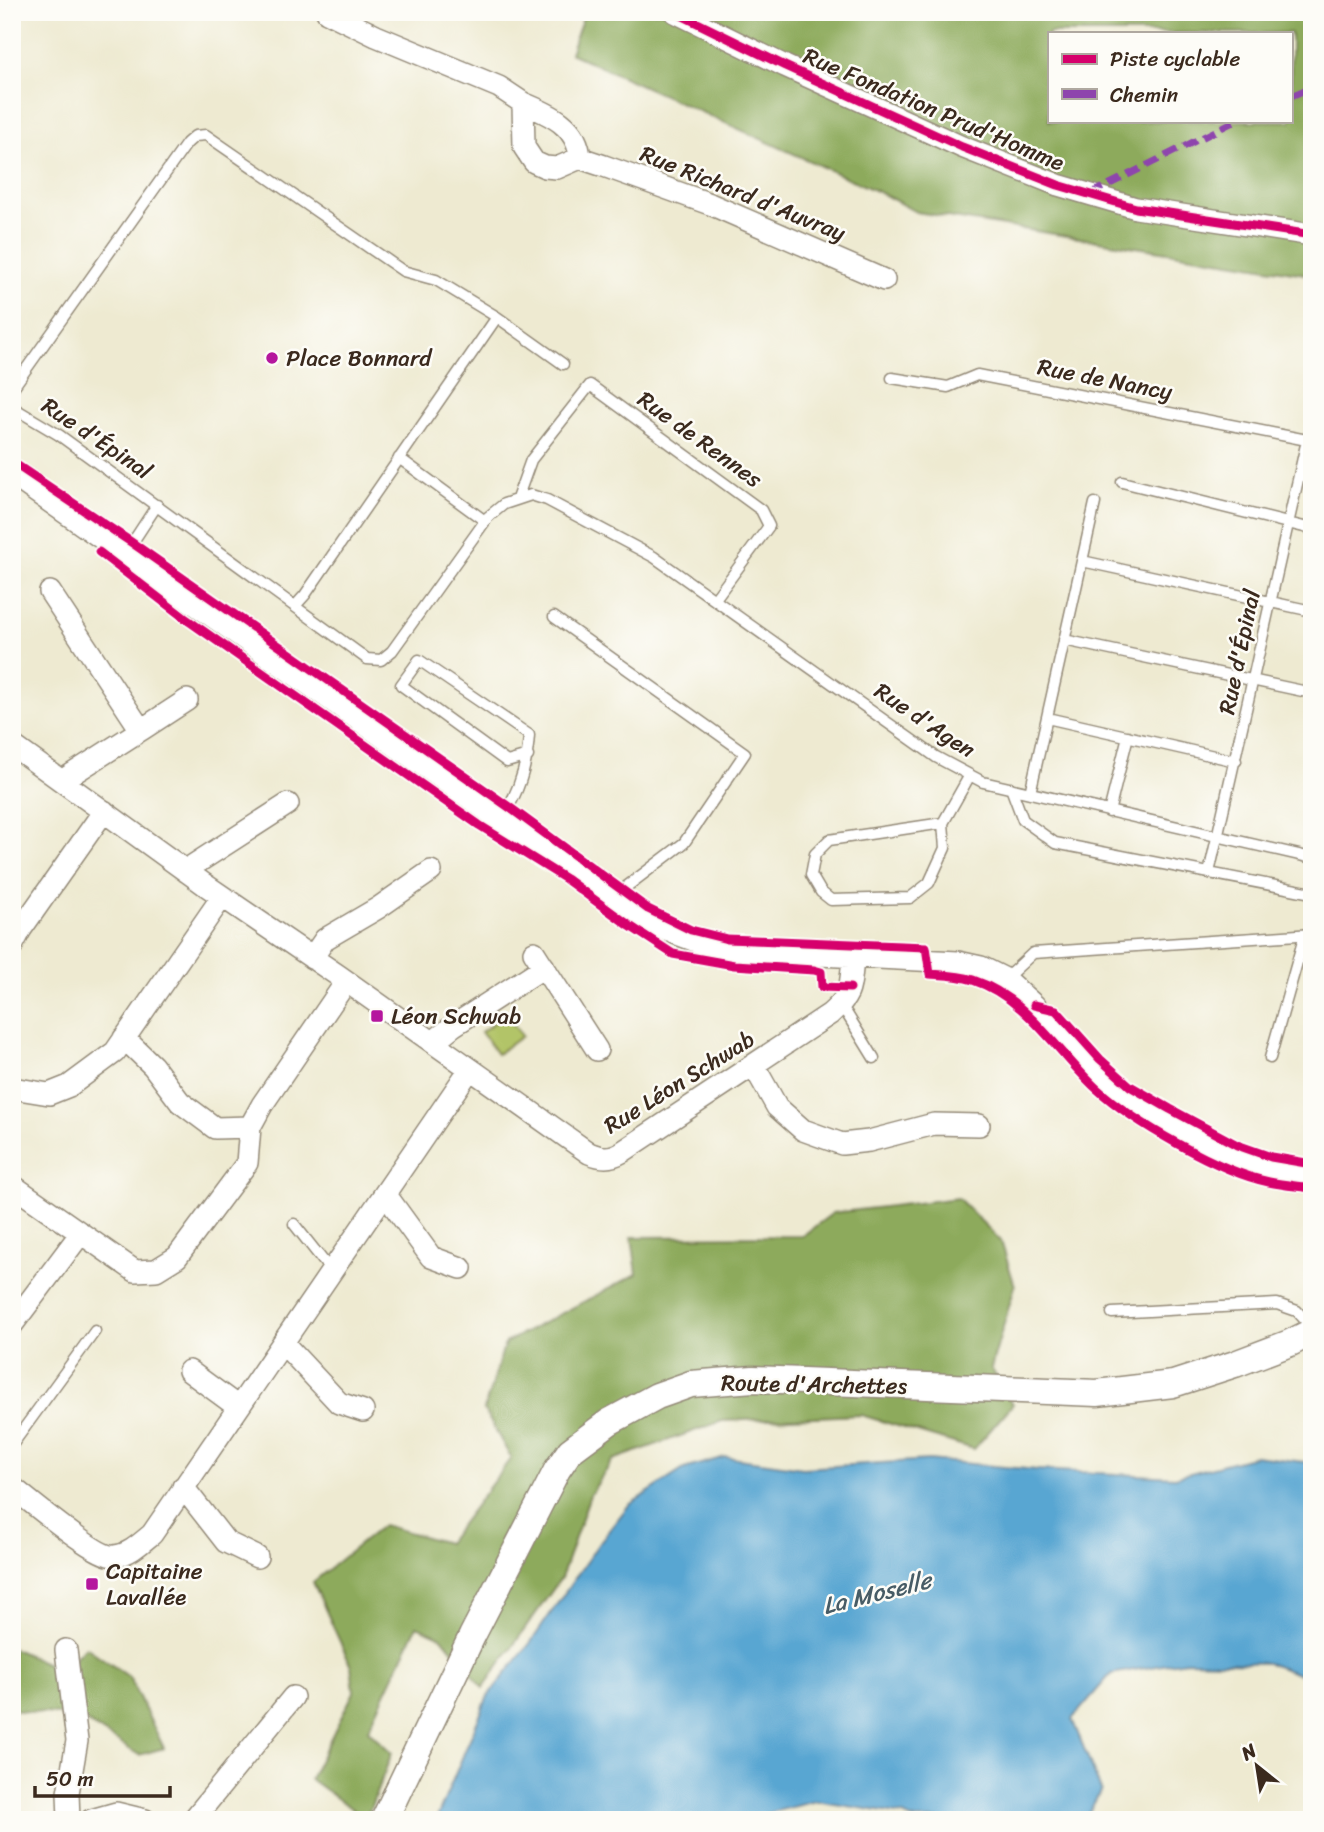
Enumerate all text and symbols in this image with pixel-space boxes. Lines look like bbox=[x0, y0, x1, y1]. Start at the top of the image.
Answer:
legend bbox=[1048, 32, 1292, 122]
street label: Rue Fondation Prud'Homme bbox=[797, 36, 1071, 183]
text: Piste cyclable bbox=[1110, 40, 1241, 78]
text: Chemin bbox=[1110, 76, 1178, 114]
street label: Rue Richard d'Auvray bbox=[634, 133, 852, 253]
place label: Place Bonnard bbox=[286, 338, 433, 379]
street label: Rue de Nancy bbox=[1034, 346, 1176, 413]
marker: Place Bonnard bbox=[264, 350, 280, 366]
street label: Rue de Rennes bbox=[628, 380, 771, 499]
street label: Rue d'Épinal bbox=[33, 386, 161, 491]
street label: Rue d'Épinal bbox=[1206, 585, 1273, 718]
street label: Rue d'Agen bbox=[866, 671, 984, 770]
place label: Léon Schwab bbox=[391, 996, 521, 1037]
marker: Léon Schwab bbox=[369, 1008, 385, 1024]
street label: Rue Léon Schwab bbox=[596, 1020, 763, 1145]
street label: Route d'Archettes bbox=[721, 1362, 908, 1407]
place label: Capitaine Lavallée bbox=[106, 1551, 203, 1618]
water label: La Moselle bbox=[818, 1559, 938, 1627]
marker: Capitaine Lavallée bbox=[84, 1576, 100, 1592]
north arrow bbox=[1222, 1730, 1292, 1800]
text: N bbox=[1234, 1734, 1263, 1770]
scale bar bbox=[35, 1755, 170, 1799]
text: 50 m bbox=[46, 1760, 94, 1798]

